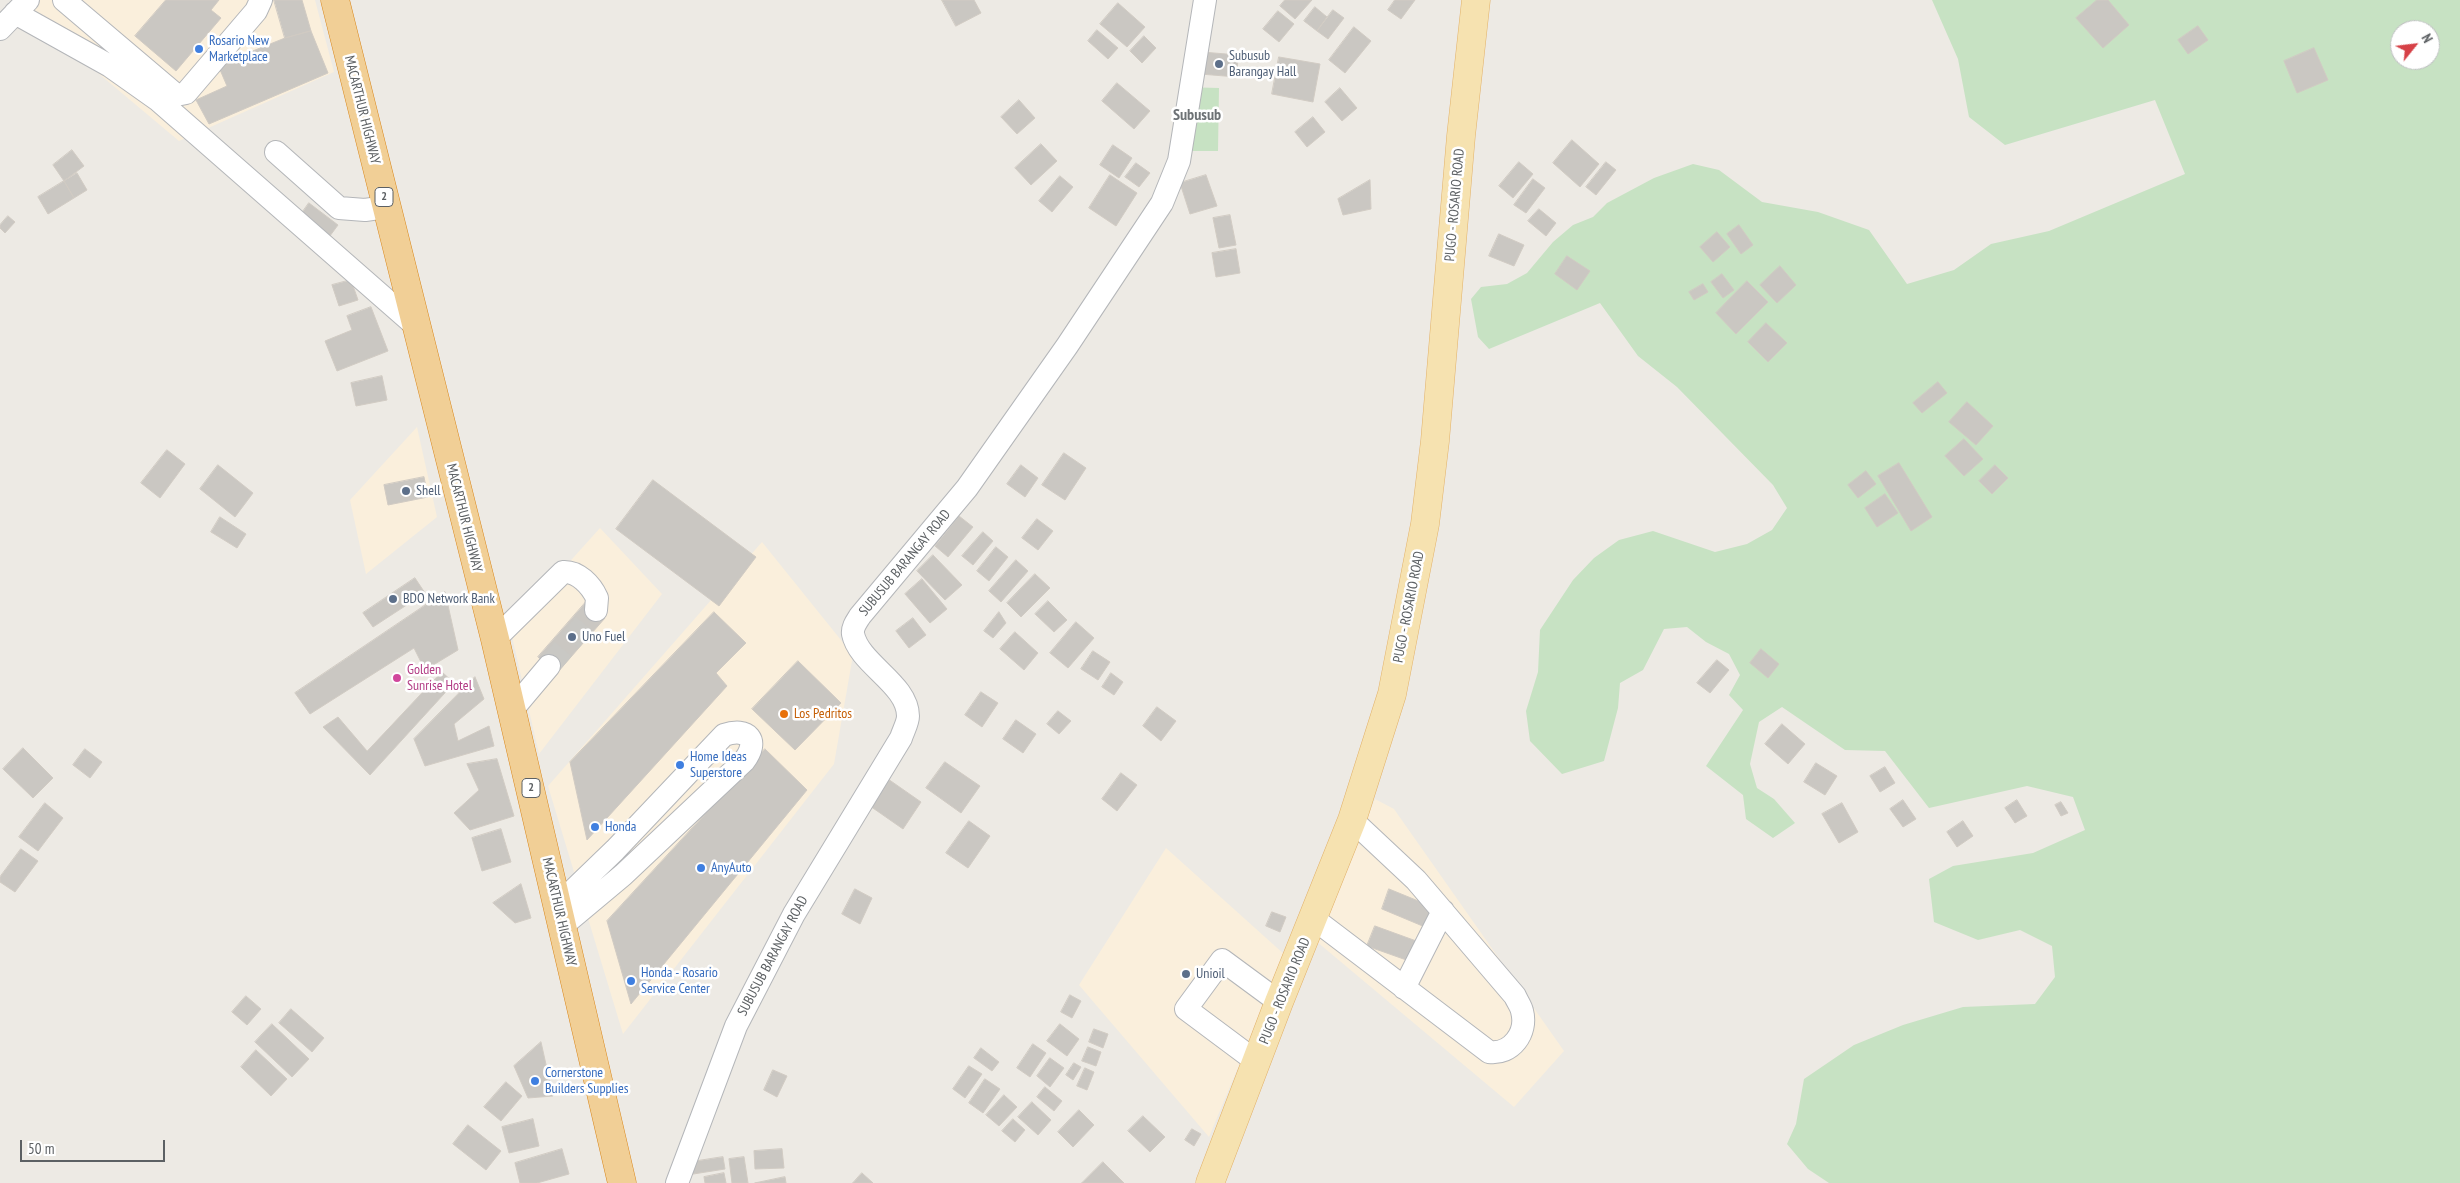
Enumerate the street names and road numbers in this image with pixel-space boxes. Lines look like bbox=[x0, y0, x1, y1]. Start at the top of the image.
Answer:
street label: MACARTHUR HIGHWAY bbox=[340, 54, 384, 166]
street label: PUGO - ROSARIO ROAD bbox=[1442, 148, 1468, 262]
road number: 2 bbox=[375, 188, 393, 206]
street label: MACARTHUR HIGHWAY bbox=[442, 462, 486, 574]
street label: SUBUSUB BARANGAY ROAD bbox=[856, 506, 954, 620]
street label: PUGO - ROSARIO ROAD bbox=[1390, 550, 1428, 664]
road number: 2 bbox=[522, 778, 540, 798]
street label: MACARTHUR HIGHWAY bbox=[538, 856, 580, 968]
street label: SUBUSUB BARANGAY ROAD bbox=[734, 893, 812, 1019]
street label: PUGO - ROSARIO ROAD bbox=[1256, 935, 1314, 1047]

